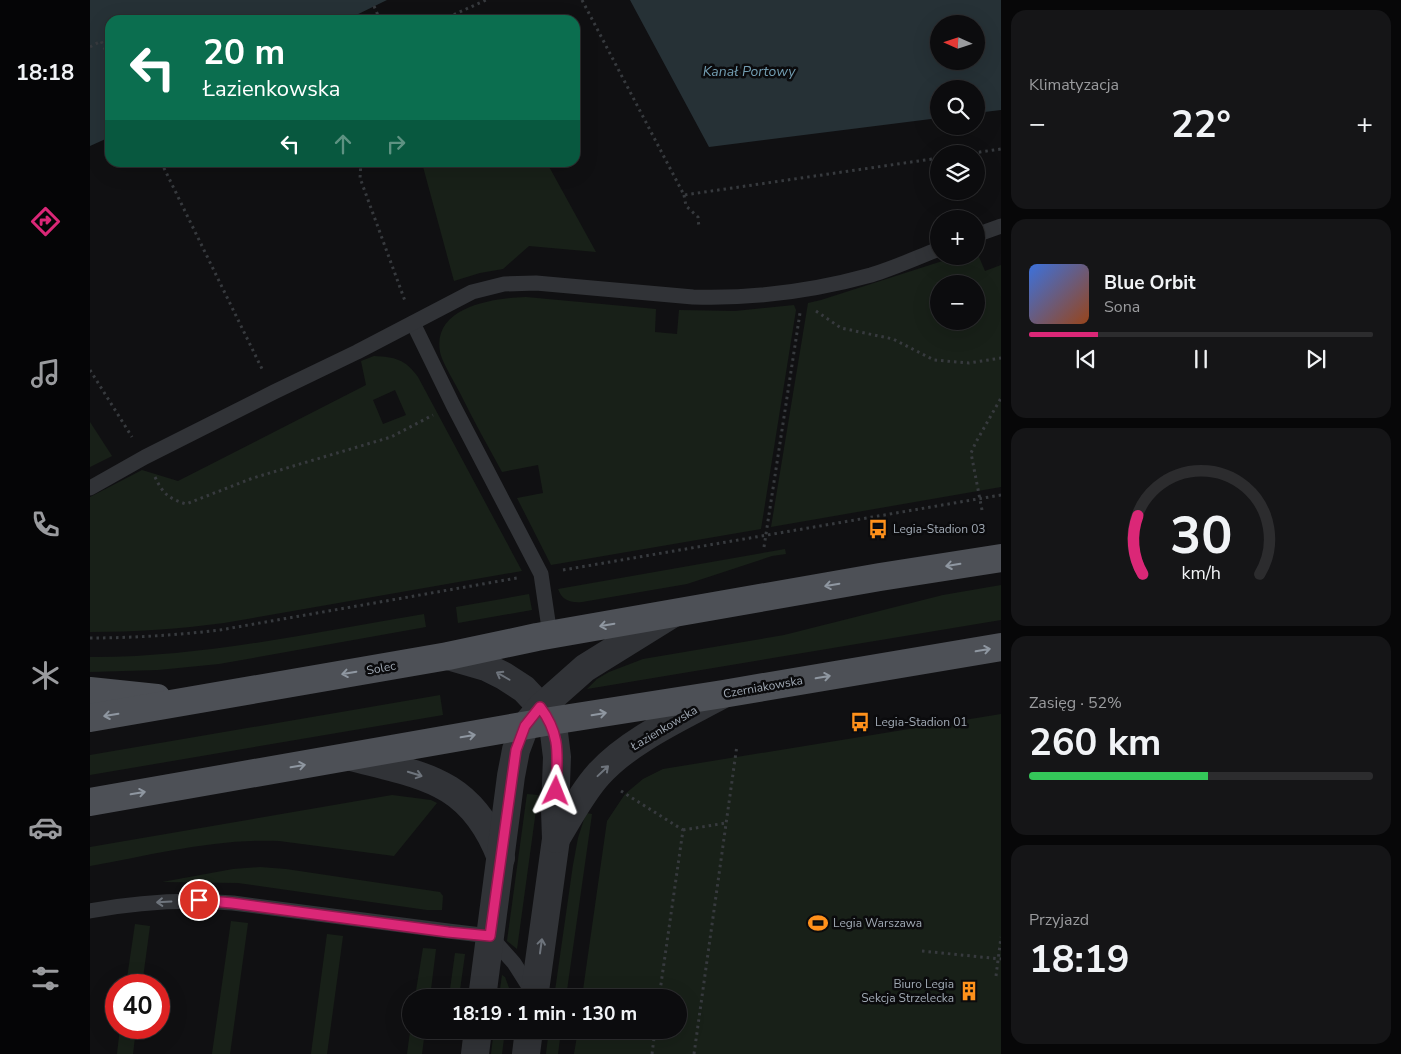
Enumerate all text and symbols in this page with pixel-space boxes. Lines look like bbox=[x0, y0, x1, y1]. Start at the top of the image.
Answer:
north arrow bbox=[930, 15, 985, 70]
map controls bbox=[930, 15, 985, 330]
text: 20 m bbox=[203, 29, 285, 76]
icon: left bbox=[120, 35, 185, 100]
text: 18:18 bbox=[16, 58, 74, 88]
water label: Kanał Portowy bbox=[703, 62, 796, 81]
text: Łazienkowska bbox=[203, 74, 340, 104]
text: Klimatyzacja bbox=[1029, 74, 1119, 96]
button: search bbox=[930, 80, 985, 135]
text: 22° bbox=[1171, 99, 1231, 150]
text: − bbox=[1029, 105, 1046, 143]
text: + bbox=[1356, 105, 1373, 143]
icon: left bbox=[276, 130, 304, 158]
icon: ahead bbox=[329, 130, 357, 158]
icon: right bbox=[382, 130, 410, 158]
button: layers bbox=[930, 145, 985, 200]
icon: directions bbox=[28, 204, 63, 239]
button: + bbox=[930, 210, 985, 265]
text: Blue Orbit bbox=[1104, 270, 1195, 296]
button: − bbox=[930, 275, 985, 330]
text: Sona bbox=[1104, 296, 1140, 318]
icon: previous bbox=[1072, 345, 1100, 373]
icon: pause bbox=[1187, 345, 1215, 373]
icon: next bbox=[1302, 345, 1330, 373]
icon: music bbox=[28, 356, 63, 391]
text: 30 bbox=[1170, 500, 1232, 571]
icon: phone bbox=[28, 507, 63, 542]
bus stop icon: Legia-Stadion 03 bbox=[867, 518, 889, 540]
place label: Legia-Stadion 03 bbox=[893, 521, 986, 537]
one-way arrow bbox=[945, 561, 961, 571]
text: km/h bbox=[1181, 561, 1221, 585]
one-way arrow bbox=[825, 581, 841, 591]
one-way arrow bbox=[599, 620, 615, 630]
one-way arrow bbox=[974, 645, 990, 655]
street label: Solec bbox=[365, 657, 397, 678]
icon: climate bbox=[28, 658, 63, 693]
one-way arrow bbox=[341, 669, 357, 679]
one-way arrow bbox=[496, 671, 511, 681]
street label: Czerniakowska bbox=[722, 672, 804, 702]
one-way arrow bbox=[814, 672, 830, 682]
text: Zasięg · 52% bbox=[1029, 692, 1122, 714]
street label: Łazienkowska bbox=[627, 702, 700, 755]
one-way arrow bbox=[591, 709, 607, 719]
one-way arrow bbox=[103, 710, 119, 720]
bus stop icon: Legia-Stadion 01 bbox=[849, 711, 871, 733]
place label: Legia-Stadion 01 bbox=[875, 714, 968, 730]
text: 260 km bbox=[1029, 717, 1161, 768]
one-way arrow bbox=[460, 731, 476, 741]
one-way arrow bbox=[290, 760, 306, 770]
position arrow bbox=[529, 764, 581, 816]
one-way arrow bbox=[597, 765, 609, 777]
one-way arrow bbox=[407, 770, 423, 780]
one-way arrow bbox=[130, 788, 146, 798]
icon: car bbox=[28, 810, 63, 845]
pin bbox=[178, 879, 220, 921]
icon: arrive bbox=[185, 886, 213, 914]
one-way arrow bbox=[156, 897, 172, 906]
text: Przyjazd bbox=[1029, 909, 1089, 931]
sports icon: Legia Warszawa bbox=[807, 912, 829, 934]
place label: Legia Warszawa bbox=[833, 915, 922, 931]
text: 18:19 bbox=[1029, 934, 1130, 985]
one-way arrow bbox=[536, 938, 546, 954]
icon: filters bbox=[28, 961, 63, 996]
speed limit sign: 40 bbox=[105, 974, 170, 1039]
place label: Biuro Legia Sekcja Strzelecka bbox=[861, 976, 954, 1006]
building icon: Biuro Legia Sekcja Strzelecka bbox=[958, 980, 980, 1002]
text: 18:19 · 1 min · 130 m bbox=[452, 1001, 637, 1027]

